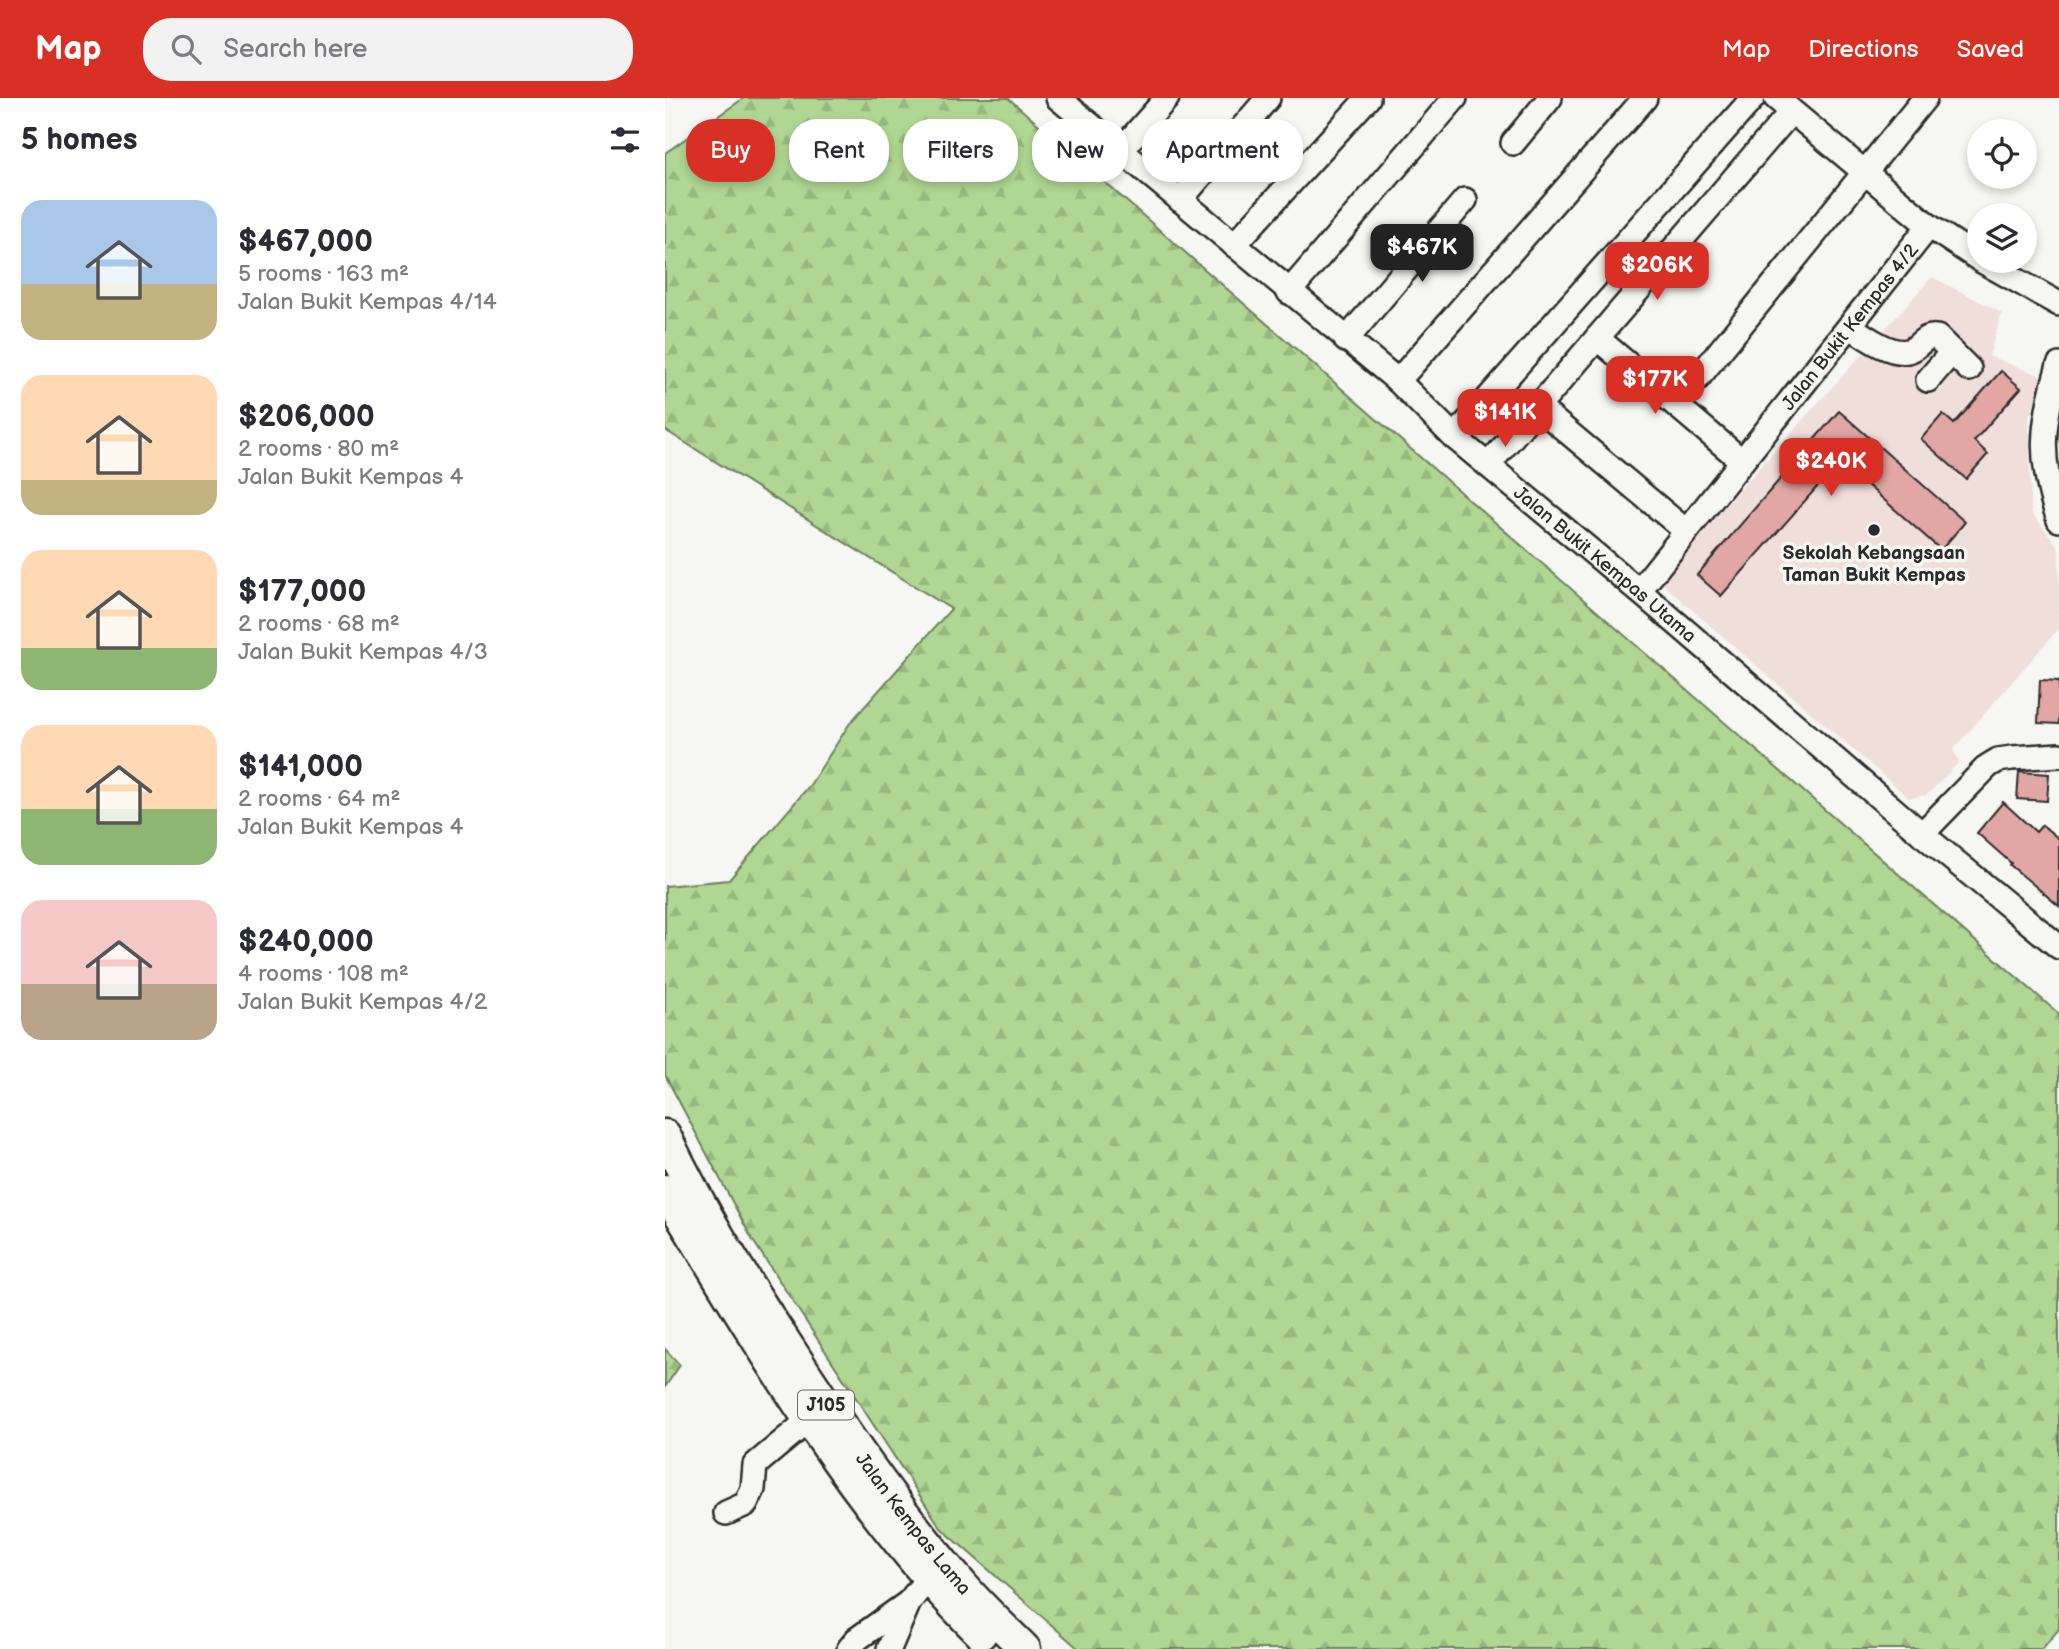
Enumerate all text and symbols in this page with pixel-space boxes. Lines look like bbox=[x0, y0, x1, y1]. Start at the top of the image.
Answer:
search box bbox=[143, 18, 633, 81]
text: Map bbox=[35, 29, 101, 69]
icon: search bbox=[167, 30, 205, 68]
text: Search here bbox=[223, 34, 367, 65]
text: Map bbox=[1722, 35, 1770, 64]
text: Directions bbox=[1808, 35, 1919, 64]
text: Saved bbox=[1957, 35, 2024, 64]
chip: Buy bbox=[686, 119, 775, 182]
chip: Rent bbox=[789, 119, 889, 182]
chip: Filters bbox=[903, 119, 1018, 182]
chip: New bbox=[1032, 119, 1128, 182]
chip: Apartment bbox=[1142, 119, 1303, 182]
map controls bbox=[1967, 119, 2037, 273]
button: locate bbox=[1967, 119, 2037, 189]
icon: filters bbox=[606, 121, 644, 159]
text: 5 homes bbox=[21, 122, 138, 158]
button: layers bbox=[1967, 203, 2037, 273]
text: $467,000 bbox=[238, 224, 373, 260]
pin: $467K bbox=[1373, 225, 1471, 284]
icon: home bbox=[77, 228, 161, 312]
text: $467K bbox=[1387, 233, 1457, 261]
street label: Jalan Bukit Kempas 4/2 bbox=[1777, 239, 1924, 415]
pin: $206K bbox=[1608, 242, 1706, 302]
text: $206K bbox=[1621, 251, 1693, 279]
text: 5 rooms · 163 m² bbox=[238, 260, 409, 288]
text: Jalan Bukit Kempas 4/14 bbox=[238, 288, 497, 316]
pin: $177K bbox=[1606, 356, 1704, 416]
text: $177K bbox=[1622, 365, 1688, 393]
pin: $141K bbox=[1456, 390, 1554, 449]
text: $141K bbox=[1473, 398, 1537, 426]
text: $206,000 bbox=[238, 399, 375, 435]
icon: home bbox=[77, 403, 161, 487]
text: 2 rooms · 80 m² bbox=[238, 435, 399, 463]
pin: $240K bbox=[1782, 438, 1880, 498]
text: $240K bbox=[1795, 447, 1867, 475]
text: Jalan Bukit Kempas 4 bbox=[238, 463, 463, 491]
street label: Jalan Bukit Kempas Utama bbox=[1509, 482, 1700, 648]
marker: Sekolah Kebangsaan Taman Bukit Kempas bbox=[1866, 522, 1882, 538]
place label: Sekolah Kebangsaan Taman Bukit Kempas bbox=[1782, 542, 1966, 587]
text: $177,000 bbox=[238, 574, 366, 610]
icon: home bbox=[77, 578, 161, 662]
text: 2 rooms · 68 m² bbox=[238, 610, 400, 638]
text: Jalan Bukit Kempas 4/3 bbox=[238, 638, 488, 666]
text: $141,000 bbox=[238, 749, 363, 785]
icon: home bbox=[77, 753, 161, 837]
text: 2 rooms · 64 m² bbox=[238, 785, 400, 813]
text: Jalan Bukit Kempas 4 bbox=[238, 813, 463, 841]
text: $240,000 bbox=[238, 924, 374, 960]
icon: home bbox=[77, 928, 161, 1012]
text: 4 rooms · 108 m² bbox=[238, 960, 409, 988]
text: Jalan Bukit Kempas 4/2 bbox=[238, 988, 487, 1016]
road number: J105 bbox=[798, 1390, 854, 1420]
street label: Jalan Kempas Lama bbox=[850, 1449, 975, 1600]

